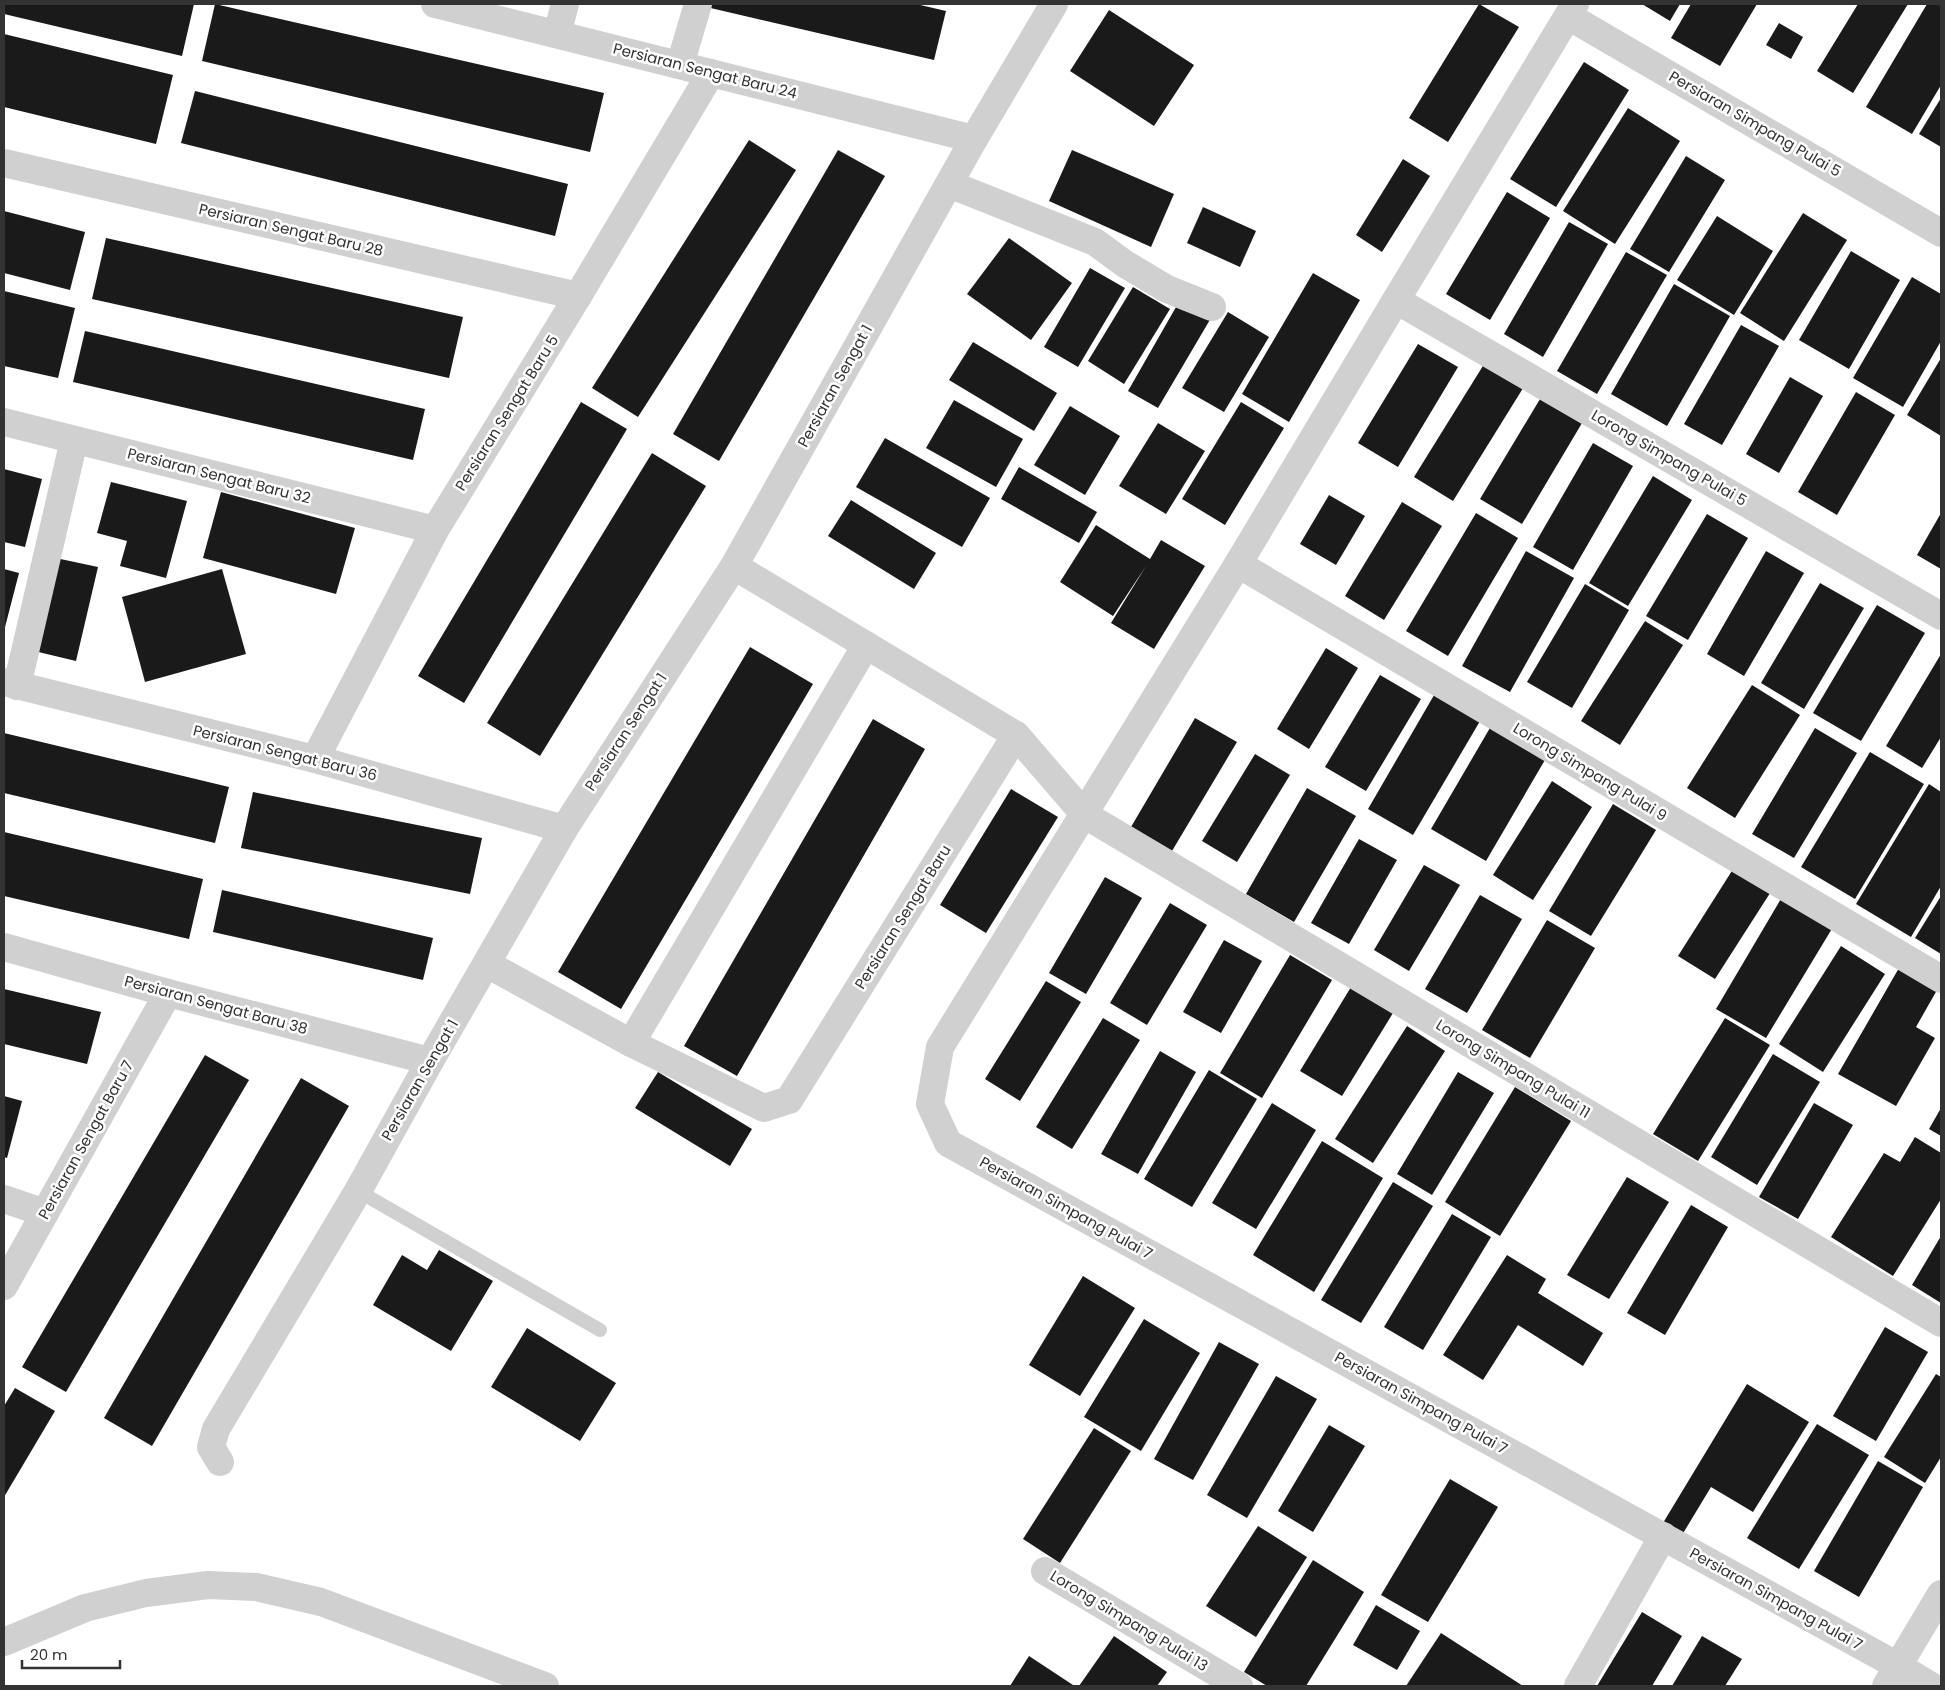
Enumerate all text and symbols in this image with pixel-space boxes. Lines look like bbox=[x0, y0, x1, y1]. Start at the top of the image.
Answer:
street label: Persiaran Sengat Baru 24 bbox=[611, 38, 799, 104]
street label: Persiaran Simpang Pulai 5 bbox=[1665, 66, 1845, 182]
street label: Persiaran Sengat Baru 28 bbox=[197, 198, 385, 261]
street label: Persiaran Sengat 1 bbox=[792, 321, 877, 451]
street label: Persiaran Sengat Baru 5 bbox=[450, 331, 563, 495]
street label: Lorong Simpang Pulai 5 bbox=[1588, 404, 1751, 511]
street label: Persiaran Sengat Baru 32 bbox=[125, 443, 313, 508]
street label: Persiaran Sengat 1 bbox=[580, 669, 672, 795]
street label: Lorong Simpang Pulai 9 bbox=[1509, 717, 1671, 826]
street label: Persiaran Sengat Baru 36 bbox=[191, 719, 379, 786]
street label: Persiaran Sengat Baru bbox=[850, 841, 956, 993]
street label: Persiaran Sengat Baru 38 bbox=[122, 970, 310, 1039]
street label: Lorong Simpang Pulai 11 bbox=[1432, 1014, 1594, 1123]
street label: Persiaran Sengat 1 bbox=[376, 1015, 463, 1144]
street label: Persiaran Sengat Baru 7 bbox=[33, 1056, 138, 1223]
street label: Persiaran Simpang Pulai 7 bbox=[976, 1151, 1156, 1264]
street label: Persiaran Simpang Pulai 7 bbox=[1331, 1346, 1511, 1459]
street label: Persiaran Simpang Pulai 7 bbox=[1686, 1542, 1866, 1655]
street label: Lorong Simpang Pulai 13 bbox=[1047, 1565, 1212, 1676]
scale bar bbox=[22, 1638, 120, 1670]
text: 20 m bbox=[30, 1644, 68, 1665]

